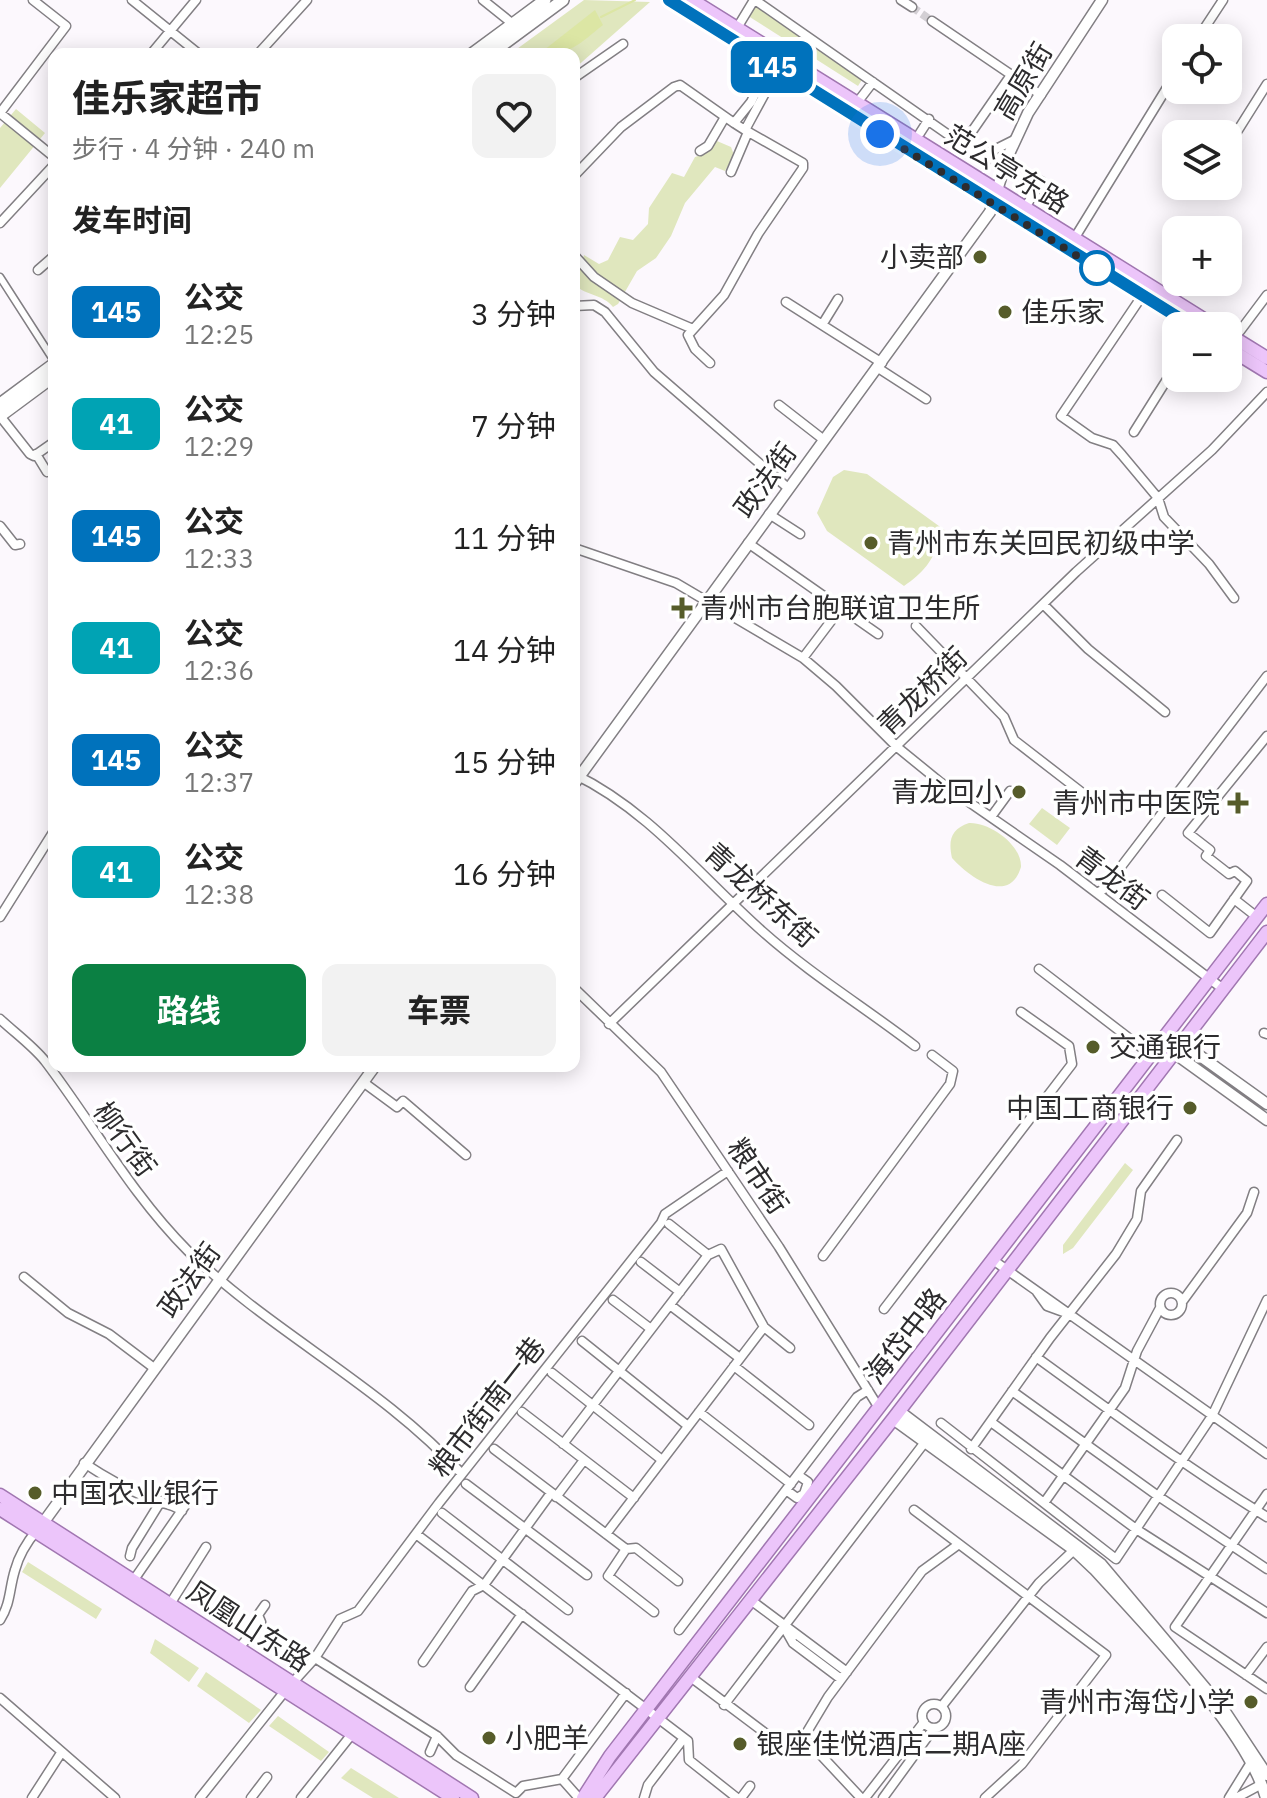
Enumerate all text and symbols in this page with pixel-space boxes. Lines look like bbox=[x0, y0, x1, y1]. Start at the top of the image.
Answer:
map controls bbox=[1162, 24, 1242, 392]
button: locate bbox=[1162, 24, 1242, 104]
street label: 高原街 bbox=[985, 35, 1060, 126]
line badge: 145 bbox=[726, 41, 818, 93]
text: 145 bbox=[747, 48, 797, 85]
text: 佳乐家超市 bbox=[72, 73, 262, 122]
button: heart bbox=[472, 74, 556, 158]
your location bbox=[860, 114, 900, 154]
street label: 范公亭东路 bbox=[938, 116, 1076, 221]
button: layers bbox=[1162, 120, 1242, 200]
text: 步行 · 4 分钟 · 240 m bbox=[72, 131, 315, 165]
text: 发车时间 bbox=[72, 200, 192, 239]
button: + bbox=[1162, 216, 1242, 296]
place label: 小卖部 bbox=[880, 238, 964, 275]
marker: 小卖部 bbox=[971, 248, 989, 266]
unlabelled marker bbox=[1080, 251, 1114, 285]
text: 公交 bbox=[184, 277, 244, 316]
text: 145 bbox=[91, 293, 141, 330]
place label: 佳乐家 bbox=[1021, 293, 1105, 330]
text: 3 分钟 bbox=[471, 294, 556, 333]
marker: 佳乐家 bbox=[996, 303, 1014, 321]
button: − bbox=[1162, 312, 1242, 392]
text: 12:25 bbox=[184, 317, 254, 351]
text: 公交 bbox=[184, 389, 244, 428]
text: 41 bbox=[99, 405, 133, 442]
text: 7 分钟 bbox=[471, 406, 556, 445]
text: 12:29 bbox=[184, 429, 254, 463]
street label: 政法街 bbox=[725, 435, 804, 525]
text: 公交 bbox=[184, 501, 244, 540]
text: 145 bbox=[91, 517, 141, 554]
text: 11 分钟 bbox=[453, 518, 556, 557]
place label: 青州市东关回民初级中学 bbox=[887, 524, 1195, 561]
marker: 青州市东关回民初级中学 bbox=[862, 534, 880, 552]
text: 12:33 bbox=[184, 541, 254, 575]
place label: 青州市台胞联谊卫生所 bbox=[700, 589, 980, 626]
marker: 青州市台胞联谊卫生所 bbox=[671, 597, 693, 619]
text: 公交 bbox=[184, 613, 244, 652]
text: 41 bbox=[99, 629, 133, 666]
text: 14 分钟 bbox=[453, 630, 556, 669]
street label: 青龙桥街 bbox=[869, 638, 975, 743]
text: 12:36 bbox=[184, 653, 254, 687]
text: 公交 bbox=[184, 725, 244, 764]
text: 145 bbox=[91, 741, 141, 778]
text: 15 分钟 bbox=[453, 742, 556, 781]
text: 12:37 bbox=[184, 765, 254, 799]
place label: 青龙回小 bbox=[891, 773, 1003, 810]
marker: 青龙回小 bbox=[1010, 783, 1028, 801]
place label: 青州市中医院 bbox=[1052, 784, 1220, 821]
marker: 青州市中医院 bbox=[1227, 792, 1249, 814]
street label: 青龙桥东街 bbox=[697, 834, 826, 955]
text: 公交 bbox=[184, 837, 244, 876]
street label: 青龙街 bbox=[1068, 838, 1157, 918]
text: 41 bbox=[99, 853, 133, 890]
text: 16 分钟 bbox=[453, 854, 556, 893]
text: 12:38 bbox=[184, 877, 254, 911]
button: 路线 bbox=[72, 964, 306, 1056]
button: 车票 bbox=[322, 964, 556, 1056]
place label: 交通银行 bbox=[1109, 1028, 1221, 1065]
marker: 交通银行 bbox=[1084, 1038, 1102, 1056]
place label: 中国工商银行 bbox=[1006, 1089, 1174, 1126]
street label: 柳行街 bbox=[86, 1094, 165, 1184]
marker: 中国工商银行 bbox=[1181, 1099, 1199, 1117]
street label: 粮市街 bbox=[720, 1131, 797, 1221]
street label: 政法街 bbox=[149, 1235, 228, 1325]
street label: 海岱中路 bbox=[856, 1280, 954, 1391]
street label: 粮市街南一巷 bbox=[420, 1329, 553, 1484]
place label: 中国农业银行 bbox=[51, 1474, 219, 1511]
marker: 中国农业银行 bbox=[26, 1484, 44, 1502]
street label: 凤凰山东路 bbox=[180, 1572, 318, 1679]
place label: 青州市海岱小学 bbox=[1039, 1683, 1235, 1720]
marker: 青州市海岱小学 bbox=[1242, 1693, 1260, 1711]
place label: 小肥羊 bbox=[505, 1719, 589, 1756]
place label: 银座佳悦酒店二期A座 bbox=[756, 1725, 1026, 1762]
marker: 小肥羊 bbox=[480, 1729, 498, 1747]
marker: 银座佳悦酒店二期A座 bbox=[731, 1735, 749, 1753]

